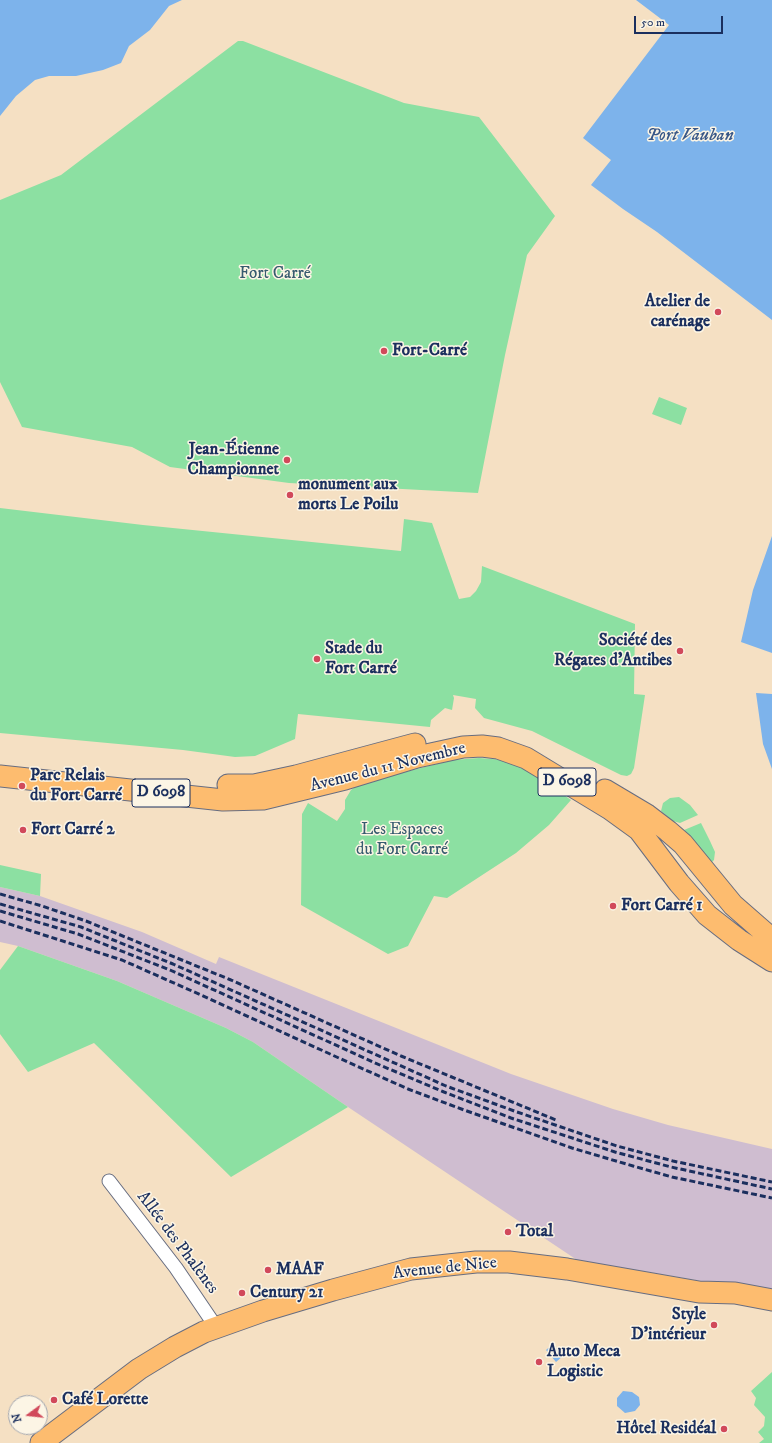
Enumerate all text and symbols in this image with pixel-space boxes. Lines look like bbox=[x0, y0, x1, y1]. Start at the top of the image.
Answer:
scale bar bbox=[636, 8, 725, 34]
text: 50 m bbox=[641, 15, 665, 30]
water label: Port Vauban bbox=[646, 125, 734, 147]
park label: Fort Carré bbox=[239, 264, 311, 284]
place label: Atelier de carénage bbox=[645, 292, 710, 332]
marker: Atelier de carénage bbox=[713, 307, 723, 317]
place label: Fort-Carré bbox=[392, 341, 467, 361]
marker: Fort-Carré bbox=[379, 346, 389, 356]
place label: Jean-Étienne Championnet bbox=[187, 440, 279, 480]
marker: Jean-Étienne Championnet bbox=[282, 455, 292, 465]
place label: monument aux morts Le Poilu bbox=[298, 475, 398, 515]
marker: monument aux morts Le Poilu bbox=[285, 490, 295, 500]
place label: Société des Régates d'Antibes bbox=[554, 631, 672, 671]
place label: Stade du Fort Carré bbox=[325, 639, 397, 679]
marker: Société des Régates d'Antibes bbox=[675, 646, 685, 656]
marker: Stade du Fort Carré bbox=[312, 654, 322, 664]
street label: Avenue du 11 Novembre bbox=[308, 739, 468, 797]
place label: Parc Relais du Fort Carré bbox=[30, 766, 122, 806]
road number: D 6098 bbox=[538, 768, 596, 796]
road number: D 6098 bbox=[132, 779, 190, 807]
marker: Parc Relais du Fort Carré bbox=[17, 781, 27, 791]
place label: Fort Carré 2 bbox=[31, 820, 115, 840]
park label: Les Espaces du Fort Carré bbox=[356, 820, 448, 860]
marker: Fort Carré 2 bbox=[18, 825, 28, 835]
place label: Fort Carré 1 bbox=[621, 896, 703, 916]
marker: Fort Carré 1 bbox=[608, 901, 618, 911]
street label: Allée des Phalènes bbox=[132, 1188, 222, 1298]
place label: Total bbox=[516, 1222, 553, 1242]
marker: Total bbox=[503, 1227, 513, 1237]
street label: Avenue de Nice bbox=[392, 1253, 498, 1285]
place label: MAAF bbox=[276, 1260, 324, 1280]
marker: MAAF bbox=[263, 1265, 273, 1275]
place label: Century 21 bbox=[250, 1283, 323, 1303]
marker: Century 21 bbox=[237, 1288, 247, 1298]
place label: Style D'intérieur bbox=[631, 1305, 706, 1345]
marker: Style D'intérieur bbox=[709, 1320, 719, 1330]
place label: Auto Meca Logistic bbox=[547, 1342, 620, 1382]
marker: Auto Meca Logistic bbox=[534, 1357, 544, 1367]
place label: Café Lorette bbox=[62, 1390, 148, 1410]
north arrow bbox=[8, 1395, 48, 1435]
marker: Café Lorette bbox=[49, 1395, 59, 1405]
text: N bbox=[9, 1412, 25, 1424]
place label: Hôtel Residéal bbox=[616, 1419, 716, 1439]
marker: Hôtel Residéal bbox=[719, 1424, 729, 1434]

